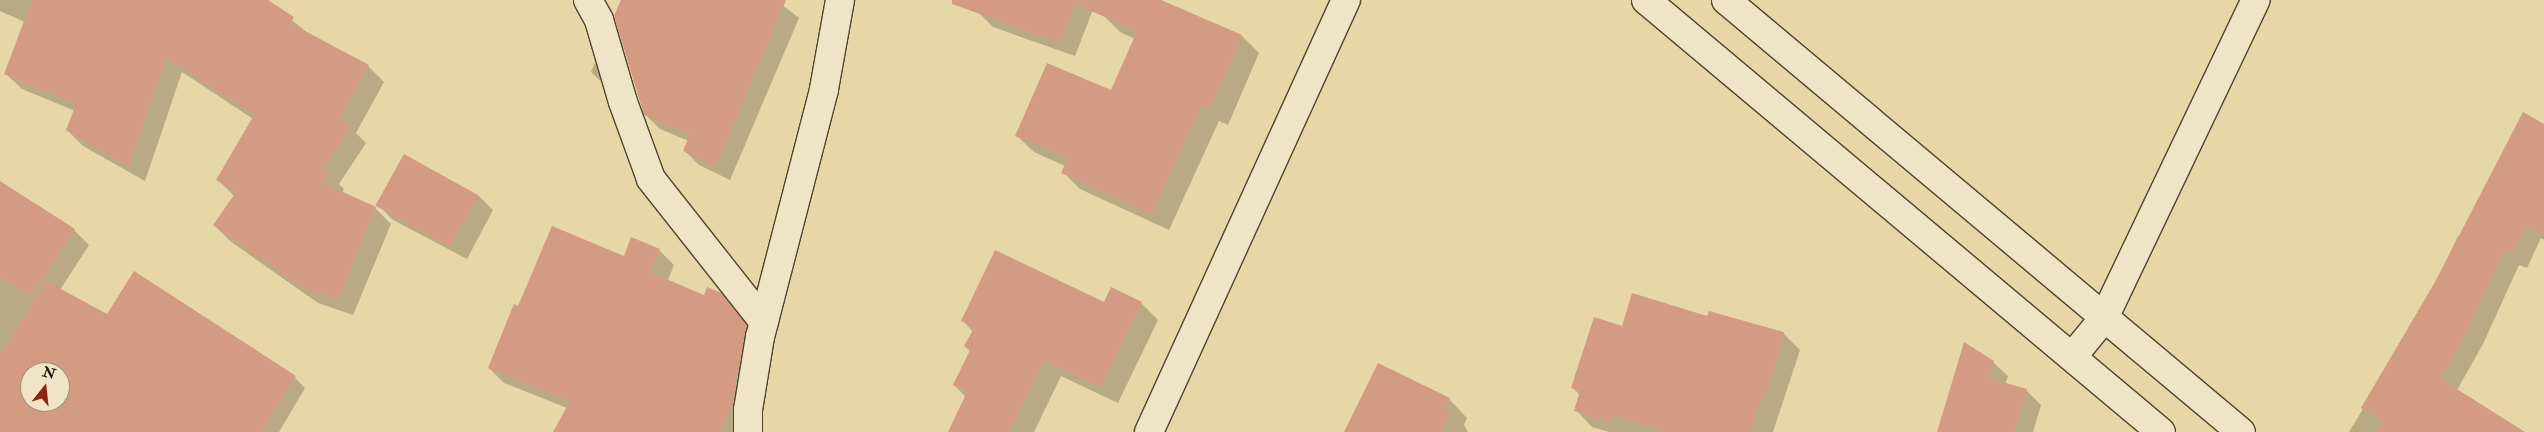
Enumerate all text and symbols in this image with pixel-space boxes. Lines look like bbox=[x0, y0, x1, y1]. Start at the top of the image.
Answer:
north arrow bbox=[20, 362, 70, 412]
text: N bbox=[41, 363, 57, 383]

